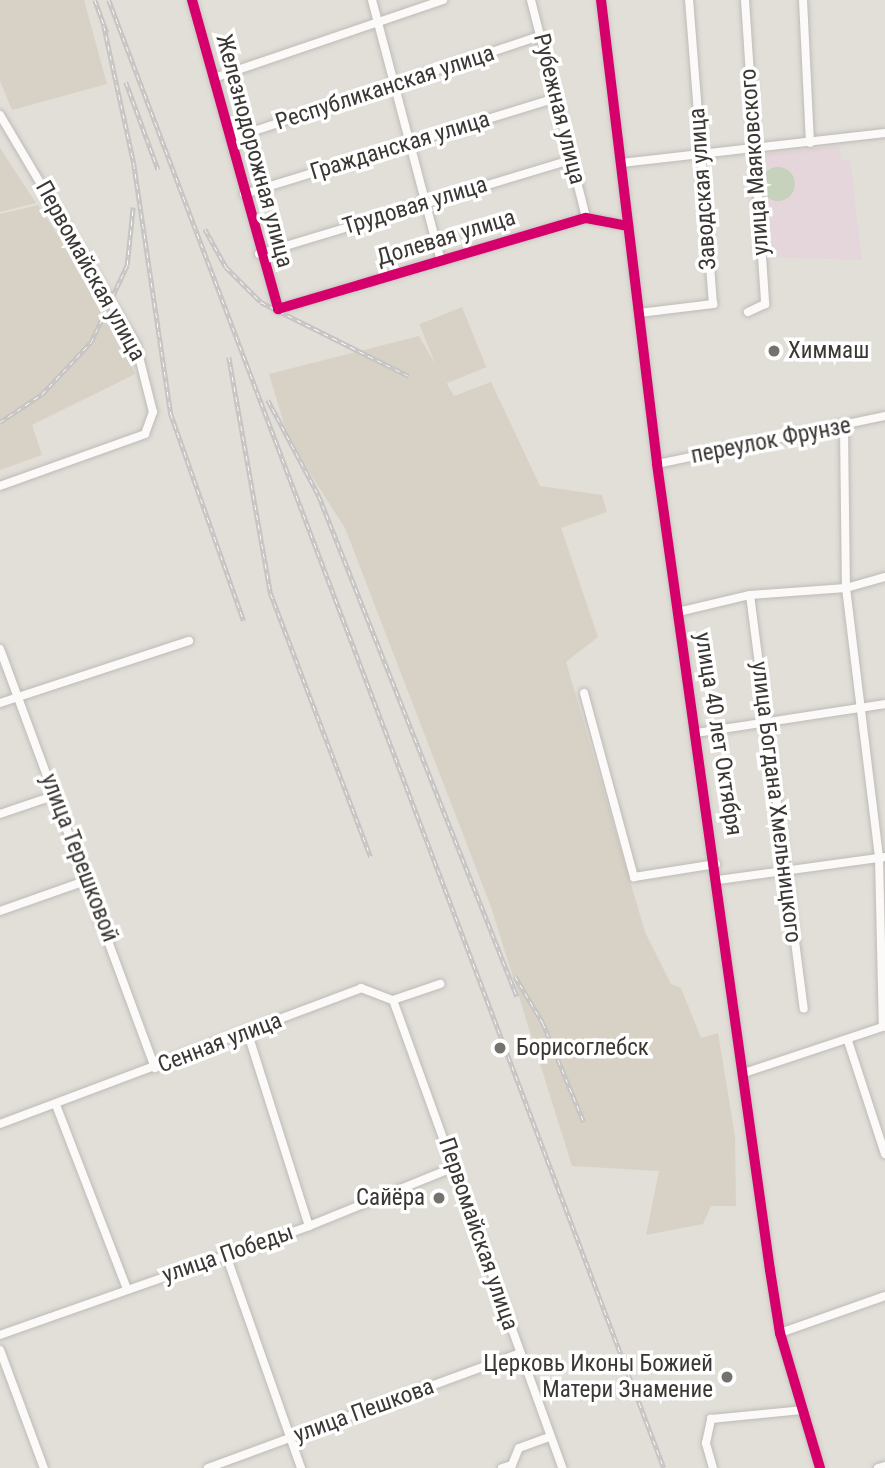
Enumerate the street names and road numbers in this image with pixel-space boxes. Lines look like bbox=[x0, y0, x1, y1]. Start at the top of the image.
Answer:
street label: Железнодорожная улица bbox=[210, 31, 298, 271]
street label: Рубежная улица bbox=[527, 31, 591, 187]
street label: Республиканская улица bbox=[272, 40, 498, 136]
street label: улица Маяковского bbox=[735, 68, 775, 256]
street label: Гражданская улица bbox=[307, 106, 493, 186]
street label: Заводская улица bbox=[684, 107, 722, 271]
street label: Трудовая улица bbox=[340, 171, 490, 241]
street label: Первомайская улица bbox=[29, 176, 151, 366]
street label: Долевая улица bbox=[373, 204, 519, 272]
street label: переулок Фрунзе bbox=[689, 412, 853, 470]
street label: улица 40 лет Октября bbox=[688, 630, 748, 838]
street label: улица Богдана Хмельницкого bbox=[745, 660, 807, 944]
street label: улица Терешковой bbox=[34, 770, 124, 946]
street label: Сенная улица bbox=[154, 1007, 286, 1079]
street label: Первомайская улица bbox=[432, 1134, 524, 1334]
street label: улица Победы bbox=[159, 1219, 297, 1289]
street label: улица Пешкова bbox=[290, 1373, 438, 1449]

